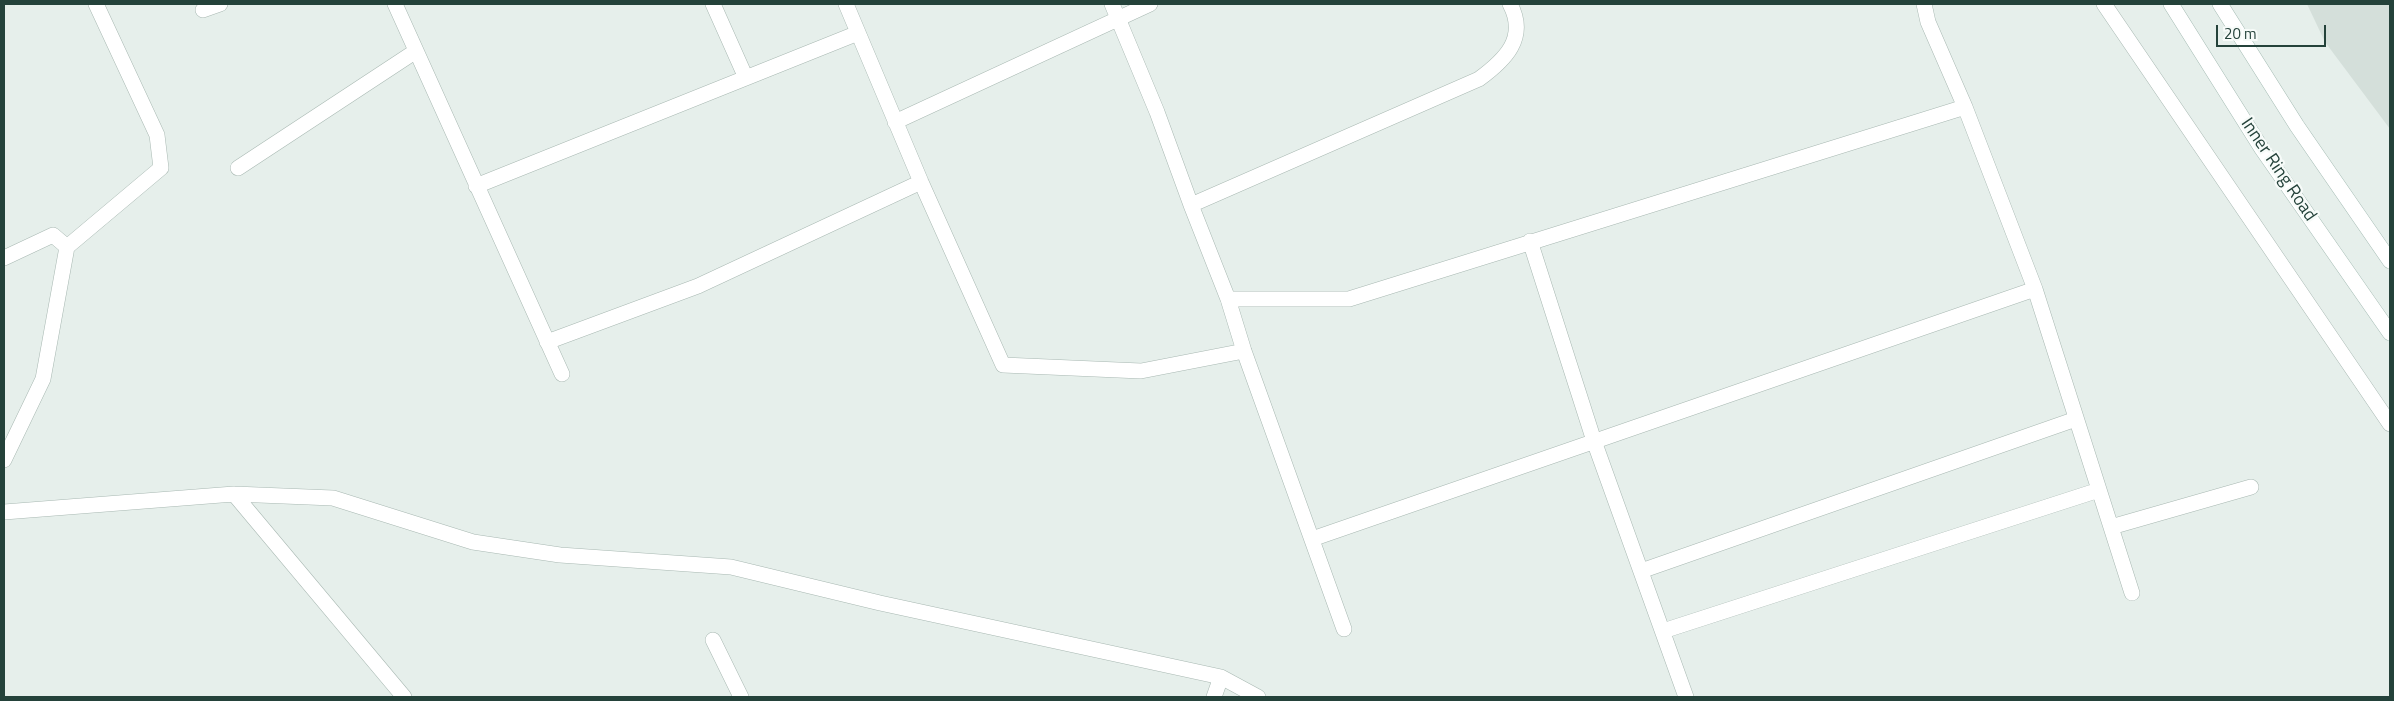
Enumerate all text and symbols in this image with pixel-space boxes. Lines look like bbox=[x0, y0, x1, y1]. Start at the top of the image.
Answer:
scale bar bbox=[2219, 15, 2329, 47]
text: 20 m bbox=[2224, 22, 2257, 45]
street label: Inner Ring Road bbox=[2236, 114, 2320, 226]

